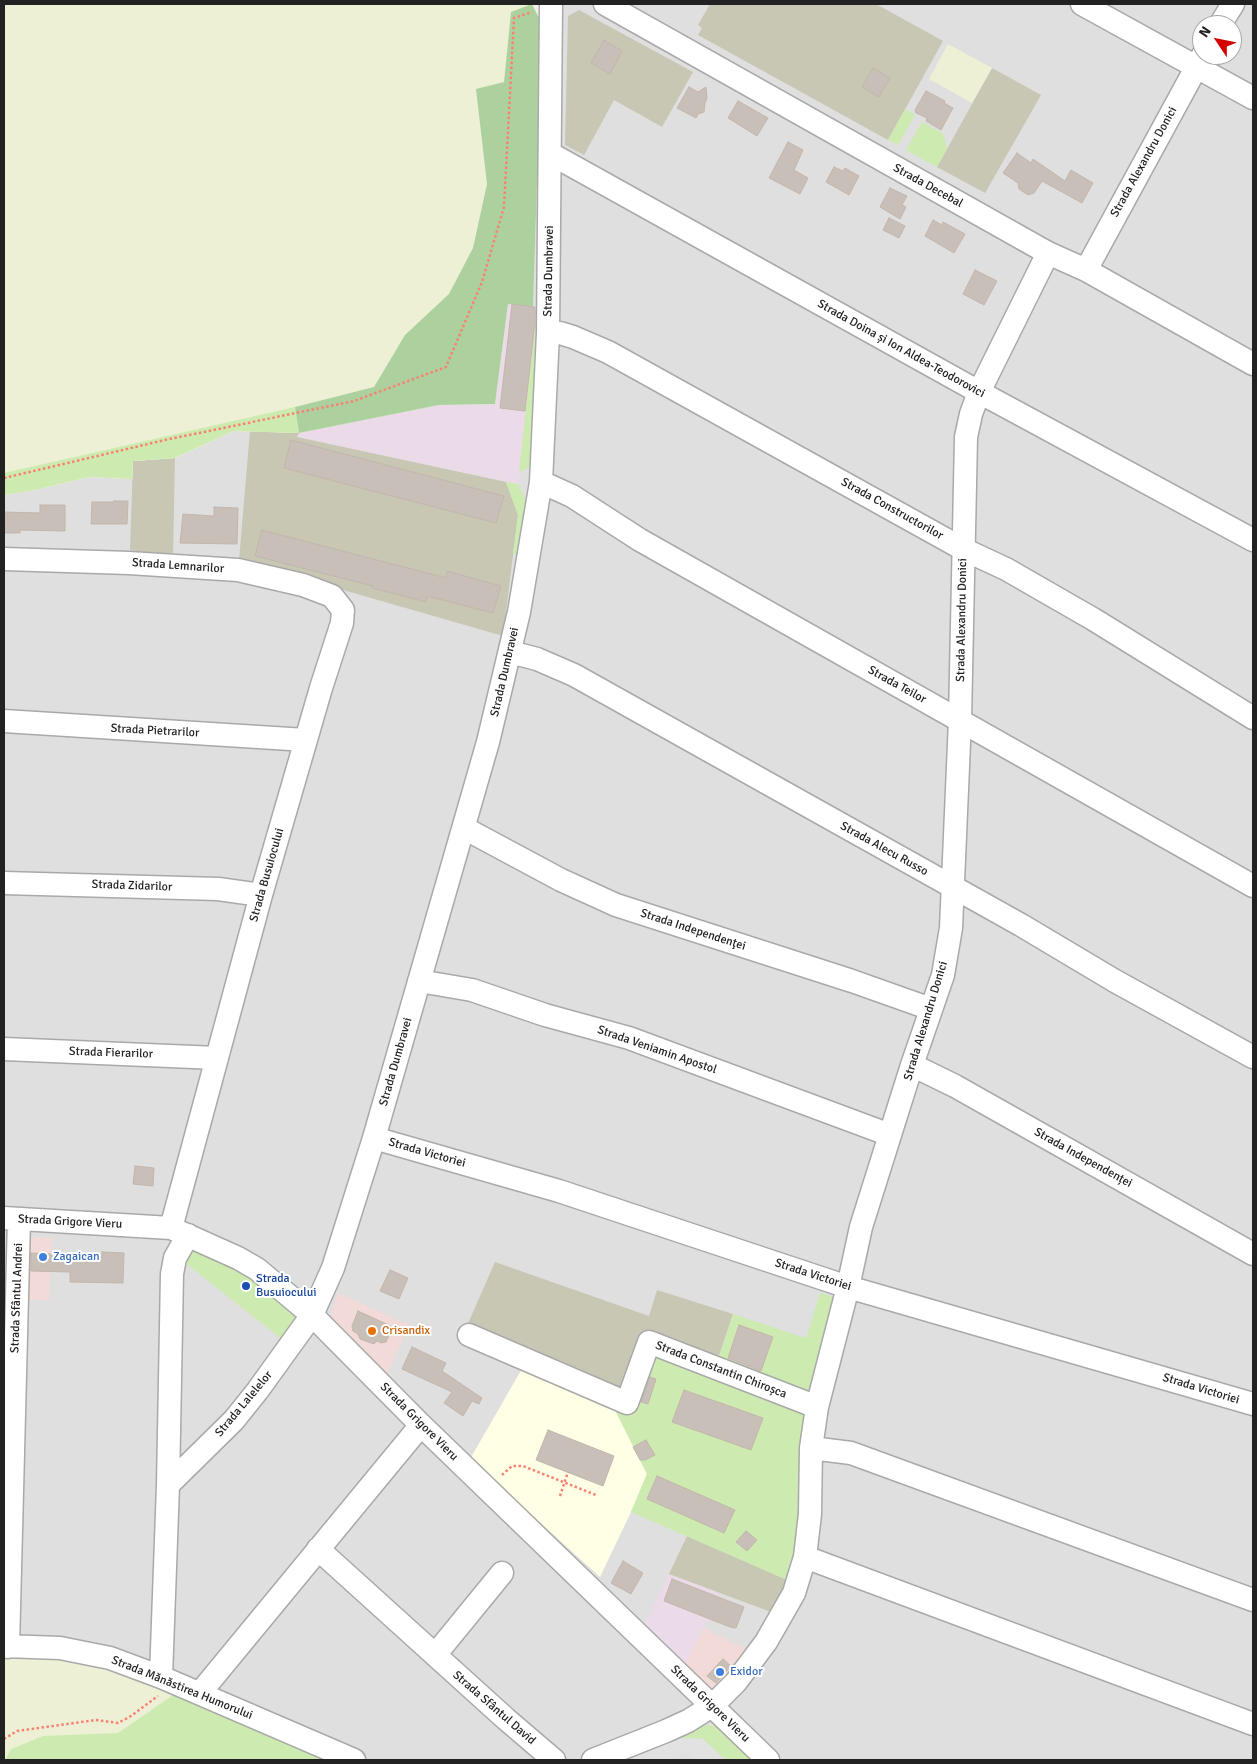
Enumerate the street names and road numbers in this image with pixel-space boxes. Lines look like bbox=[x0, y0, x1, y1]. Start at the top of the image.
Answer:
street label: Strada Alexandru Donici bbox=[1108, 104, 1180, 220]
street label: Strada Decebal bbox=[891, 161, 965, 211]
street label: Strada Dumbravei bbox=[541, 225, 557, 317]
street label: Strada Doina și Ion Aldea-Teodorovici bbox=[815, 297, 987, 401]
street label: Strada Constructorilor bbox=[838, 475, 946, 543]
street label: Strada Lemnarilor bbox=[131, 556, 225, 576]
street label: Strada Alexandru Donici bbox=[954, 558, 970, 682]
street label: Strada Dumbravei bbox=[488, 626, 522, 718]
street label: Strada Teilor bbox=[865, 663, 929, 707]
street label: Strada Pietrarilor bbox=[110, 721, 200, 741]
street label: Strada Alecu Russo bbox=[838, 819, 930, 879]
street label: Strada Busuiocului bbox=[247, 826, 287, 924]
street label: Strada Zidarilor bbox=[91, 877, 173, 895]
street label: Strada Independenţei bbox=[639, 906, 747, 954]
street label: Strada Alexandru Donici bbox=[901, 960, 951, 1082]
street label: Strada Dumbravei bbox=[376, 1016, 416, 1108]
street label: Strada Veniamin Apostol bbox=[595, 1023, 719, 1077]
street label: Strada Fierarilor bbox=[69, 1044, 153, 1062]
street label: Strada Independenței bbox=[1031, 1125, 1135, 1191]
street label: Strada Victoriei bbox=[387, 1135, 467, 1171]
street label: Strada Grigore Vieru bbox=[17, 1212, 123, 1232]
street label: Strada Sfântul Andrei bbox=[8, 1243, 26, 1353]
street label: Strada Victoriei bbox=[773, 1256, 853, 1294]
street label: Strada Constantin Chiroșca bbox=[653, 1338, 789, 1402]
street label: Strada Lalelelor bbox=[212, 1368, 276, 1440]
street label: Strada Victoriei bbox=[1161, 1370, 1241, 1408]
street label: Strada Grigore Vieru bbox=[377, 1380, 461, 1464]
street label: Strada Mănăstirea Humorului bbox=[109, 1653, 255, 1723]
street label: Strada Grigore Vieru bbox=[667, 1663, 753, 1745]
street label: Strada Sfântul David bbox=[450, 1668, 538, 1748]

